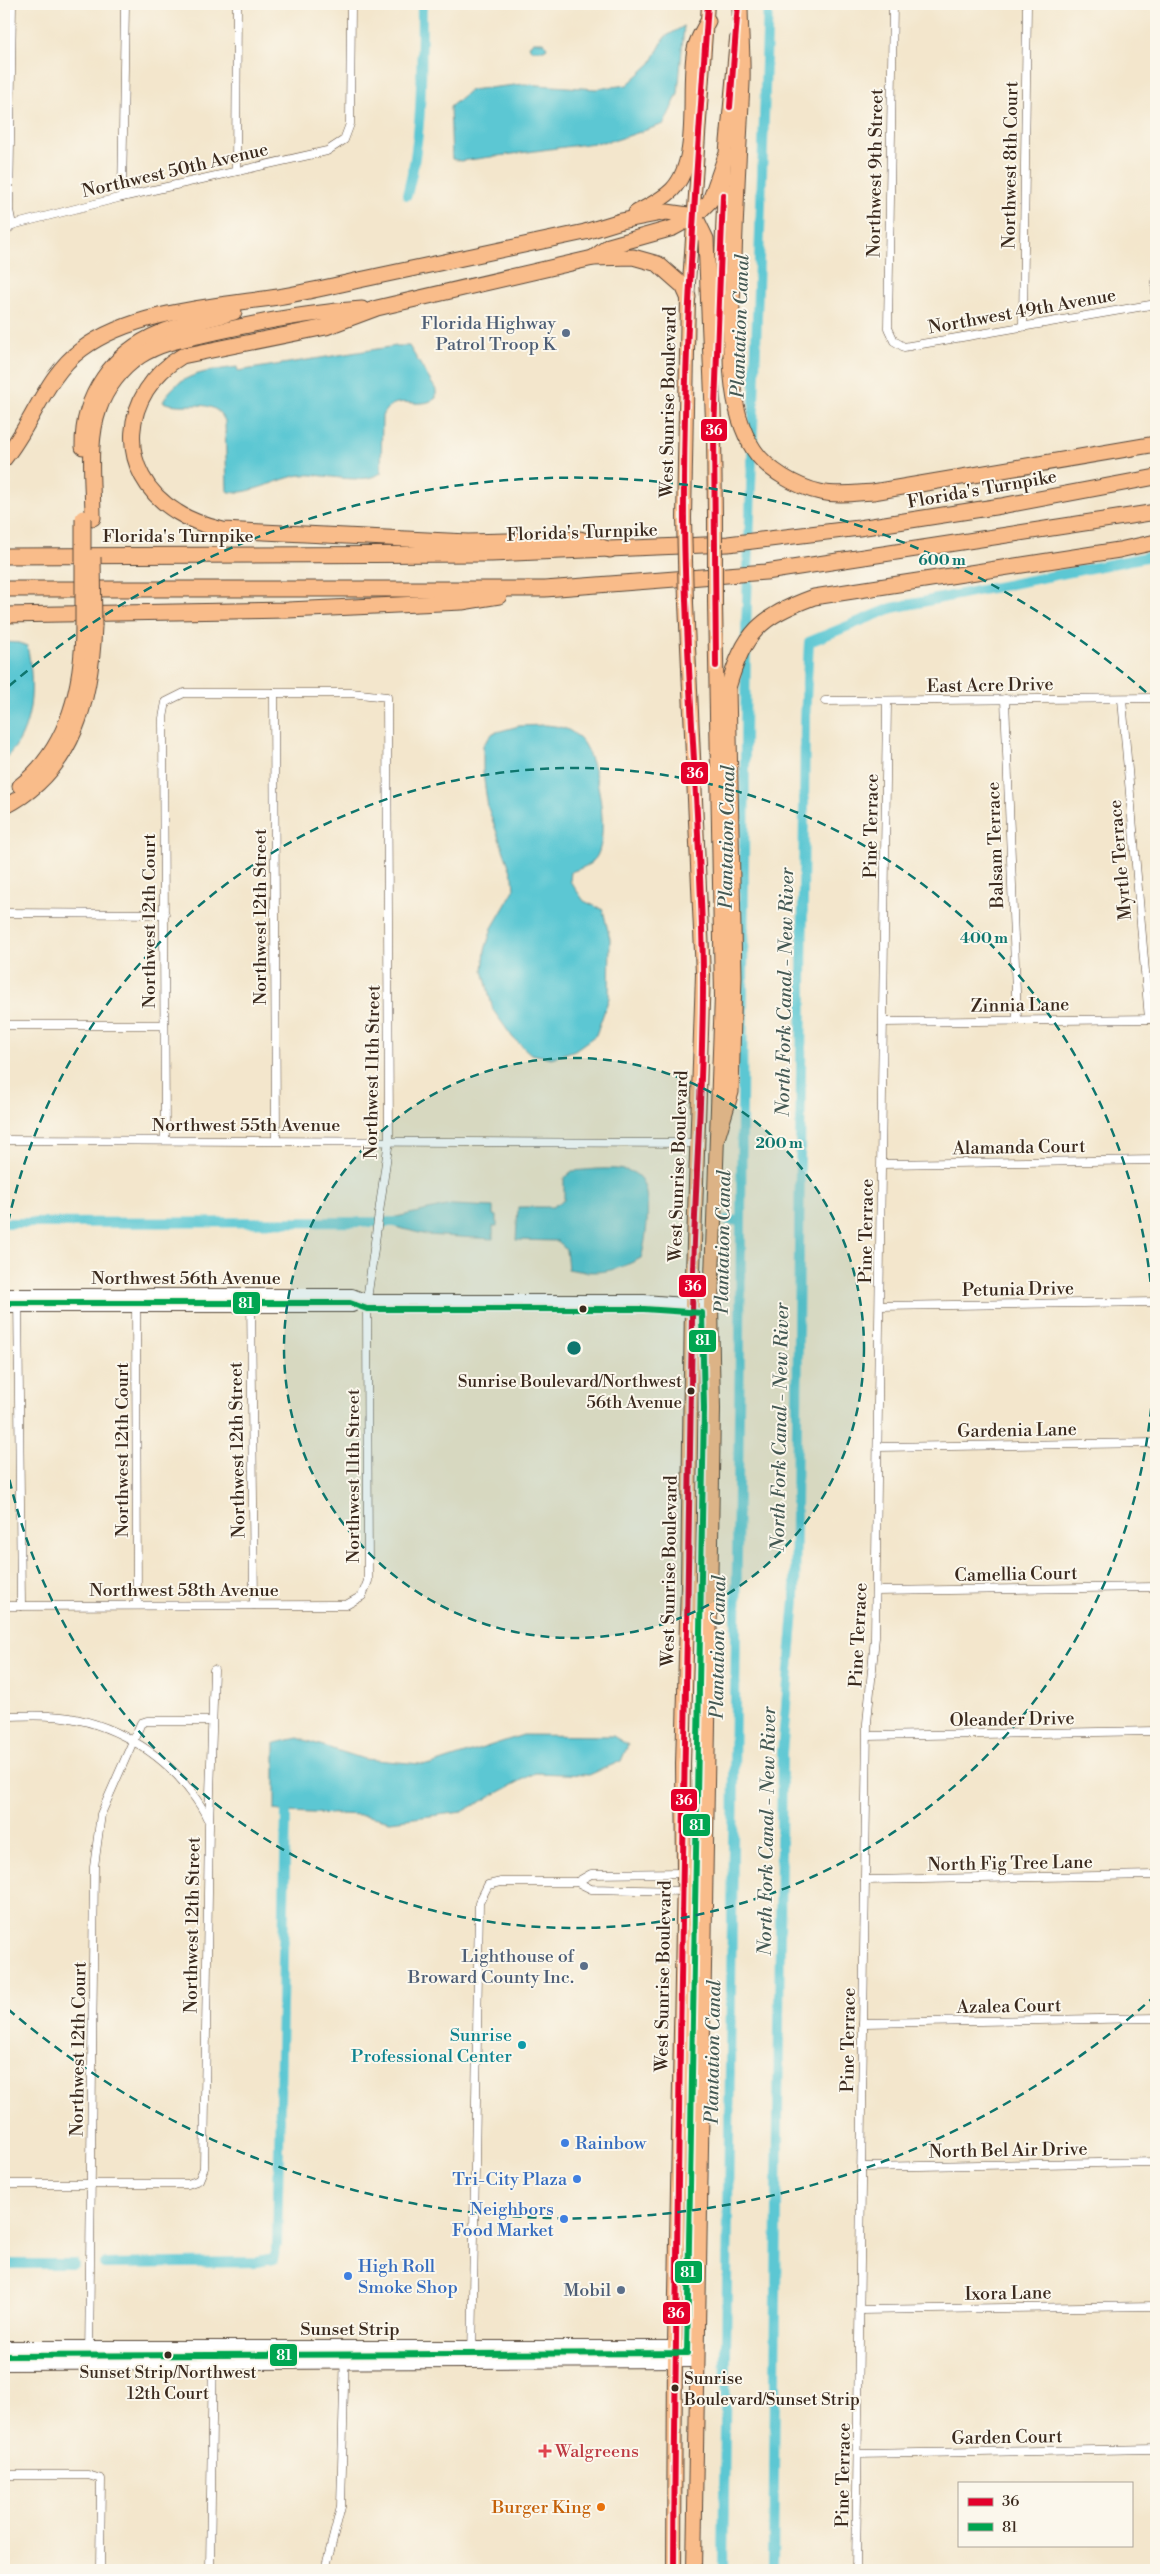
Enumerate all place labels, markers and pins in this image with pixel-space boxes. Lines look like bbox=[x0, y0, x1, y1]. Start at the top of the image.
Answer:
place label: Florida Highway Patrol Troop K bbox=[421, 312, 558, 356]
marker: Florida Highway Patrol Troop K bbox=[560, 327, 572, 339]
unlabelled marker bbox=[578, 1304, 588, 1314]
centre of rings bbox=[565, 1339, 583, 1357]
place label: Sunrise Boulevard/Northwest 56th Avenue bbox=[458, 1371, 682, 1414]
marker: Sunrise Boulevard/Northwest 56th Avenue bbox=[686, 1386, 696, 1396]
place label: Lighthouse of Broward County Inc. bbox=[407, 1945, 575, 1989]
marker: Lighthouse of Broward County Inc. bbox=[578, 1960, 590, 1972]
place label: Sunrise Professional Center bbox=[351, 2024, 512, 2068]
marker: Sunrise Professional Center bbox=[516, 2039, 528, 2051]
place label: Rainbow bbox=[575, 2132, 647, 2155]
marker: Rainbow bbox=[559, 2137, 571, 2149]
place label: Tri-City Plaza bbox=[452, 2168, 568, 2191]
marker: Tri-City Plaza bbox=[571, 2173, 583, 2185]
place label: Neighbors Food Market bbox=[452, 2198, 555, 2242]
marker: Neighbors Food Market bbox=[558, 2213, 570, 2225]
place label: High Roll Smoke Shop bbox=[358, 2255, 458, 2299]
marker: High Roll Smoke Shop bbox=[342, 2270, 354, 2282]
place label: Mobil bbox=[563, 2279, 612, 2302]
marker: Mobil bbox=[615, 2284, 627, 2296]
marker: Sunset Strip/Northwest 12th Court bbox=[163, 2350, 173, 2360]
place label: Sunset Strip/Northwest 12th Court bbox=[79, 2362, 257, 2405]
place label: Sunrise Boulevard/Sunset Strip bbox=[683, 2368, 860, 2411]
marker: Sunrise Boulevard/Sunset Strip bbox=[670, 2383, 680, 2393]
place label: Walgreens bbox=[554, 2440, 639, 2463]
marker: Walgreens bbox=[539, 2445, 551, 2457]
place label: Burger King bbox=[491, 2496, 592, 2519]
marker: Burger King bbox=[595, 2501, 607, 2513]

